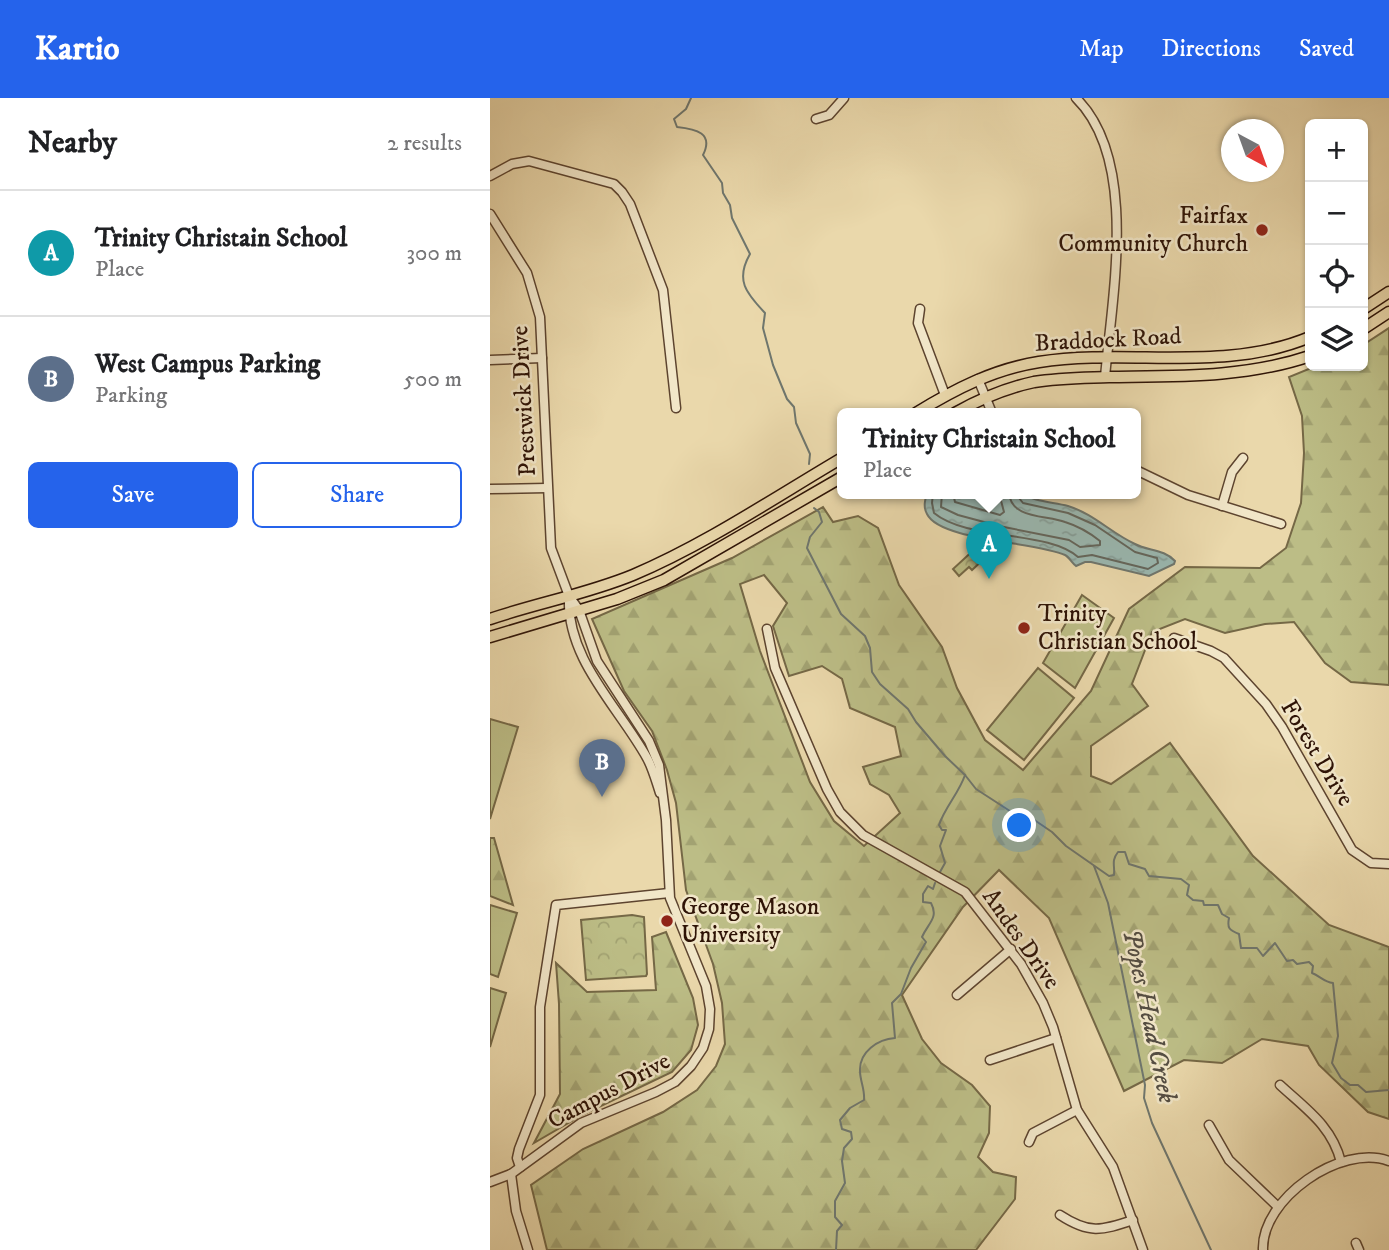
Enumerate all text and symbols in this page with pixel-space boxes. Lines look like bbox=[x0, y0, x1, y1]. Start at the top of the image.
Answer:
text: Kartio bbox=[35, 29, 120, 70]
text: Map bbox=[1079, 34, 1124, 64]
text: Directions bbox=[1162, 34, 1261, 64]
text: Saved bbox=[1299, 34, 1354, 64]
north arrow bbox=[1221, 119, 1284, 182]
map controls bbox=[1305, 119, 1368, 371]
button: + bbox=[1305, 119, 1368, 182]
text: Nearby bbox=[28, 125, 117, 162]
text: 2 results bbox=[387, 129, 462, 158]
button: − bbox=[1305, 182, 1368, 245]
place label: Fairfax Community Church bbox=[1058, 201, 1248, 259]
text: Trinity Christain School bbox=[95, 222, 347, 255]
marker: Fairfax Community Church bbox=[1254, 222, 1270, 238]
text: A bbox=[44, 239, 58, 268]
text: 300 m bbox=[406, 239, 462, 268]
button: locate bbox=[1305, 245, 1368, 308]
text: Place bbox=[95, 255, 144, 284]
button: layers bbox=[1305, 308, 1368, 371]
street label: Braddock Road bbox=[1034, 321, 1182, 359]
street label: Prestwick Drive bbox=[505, 325, 543, 477]
text: West Campus Parking bbox=[95, 348, 320, 381]
text: B bbox=[44, 365, 58, 394]
text: 500 m bbox=[404, 365, 462, 394]
text: Parking bbox=[95, 381, 167, 410]
popup bbox=[837, 408, 1141, 499]
text: Trinity Christain School bbox=[863, 423, 1115, 456]
text: Place bbox=[863, 456, 912, 485]
button: Save bbox=[28, 462, 238, 528]
button: Share bbox=[252, 462, 462, 528]
pin: A bbox=[966, 521, 1012, 579]
place label: Trinity Christian School bbox=[1038, 599, 1198, 657]
marker: Trinity Christian School bbox=[1016, 620, 1032, 636]
street label: Forest Drive bbox=[1274, 694, 1360, 812]
pin: B bbox=[579, 739, 625, 797]
your location bbox=[1002, 808, 1036, 842]
street label: Andes Drive bbox=[975, 883, 1067, 995]
place label: George Mason University bbox=[681, 892, 820, 950]
marker: George Mason University bbox=[659, 913, 675, 929]
water label: Popes Head Creek bbox=[1114, 926, 1184, 1106]
street label: Campus Drive bbox=[543, 1046, 675, 1136]

